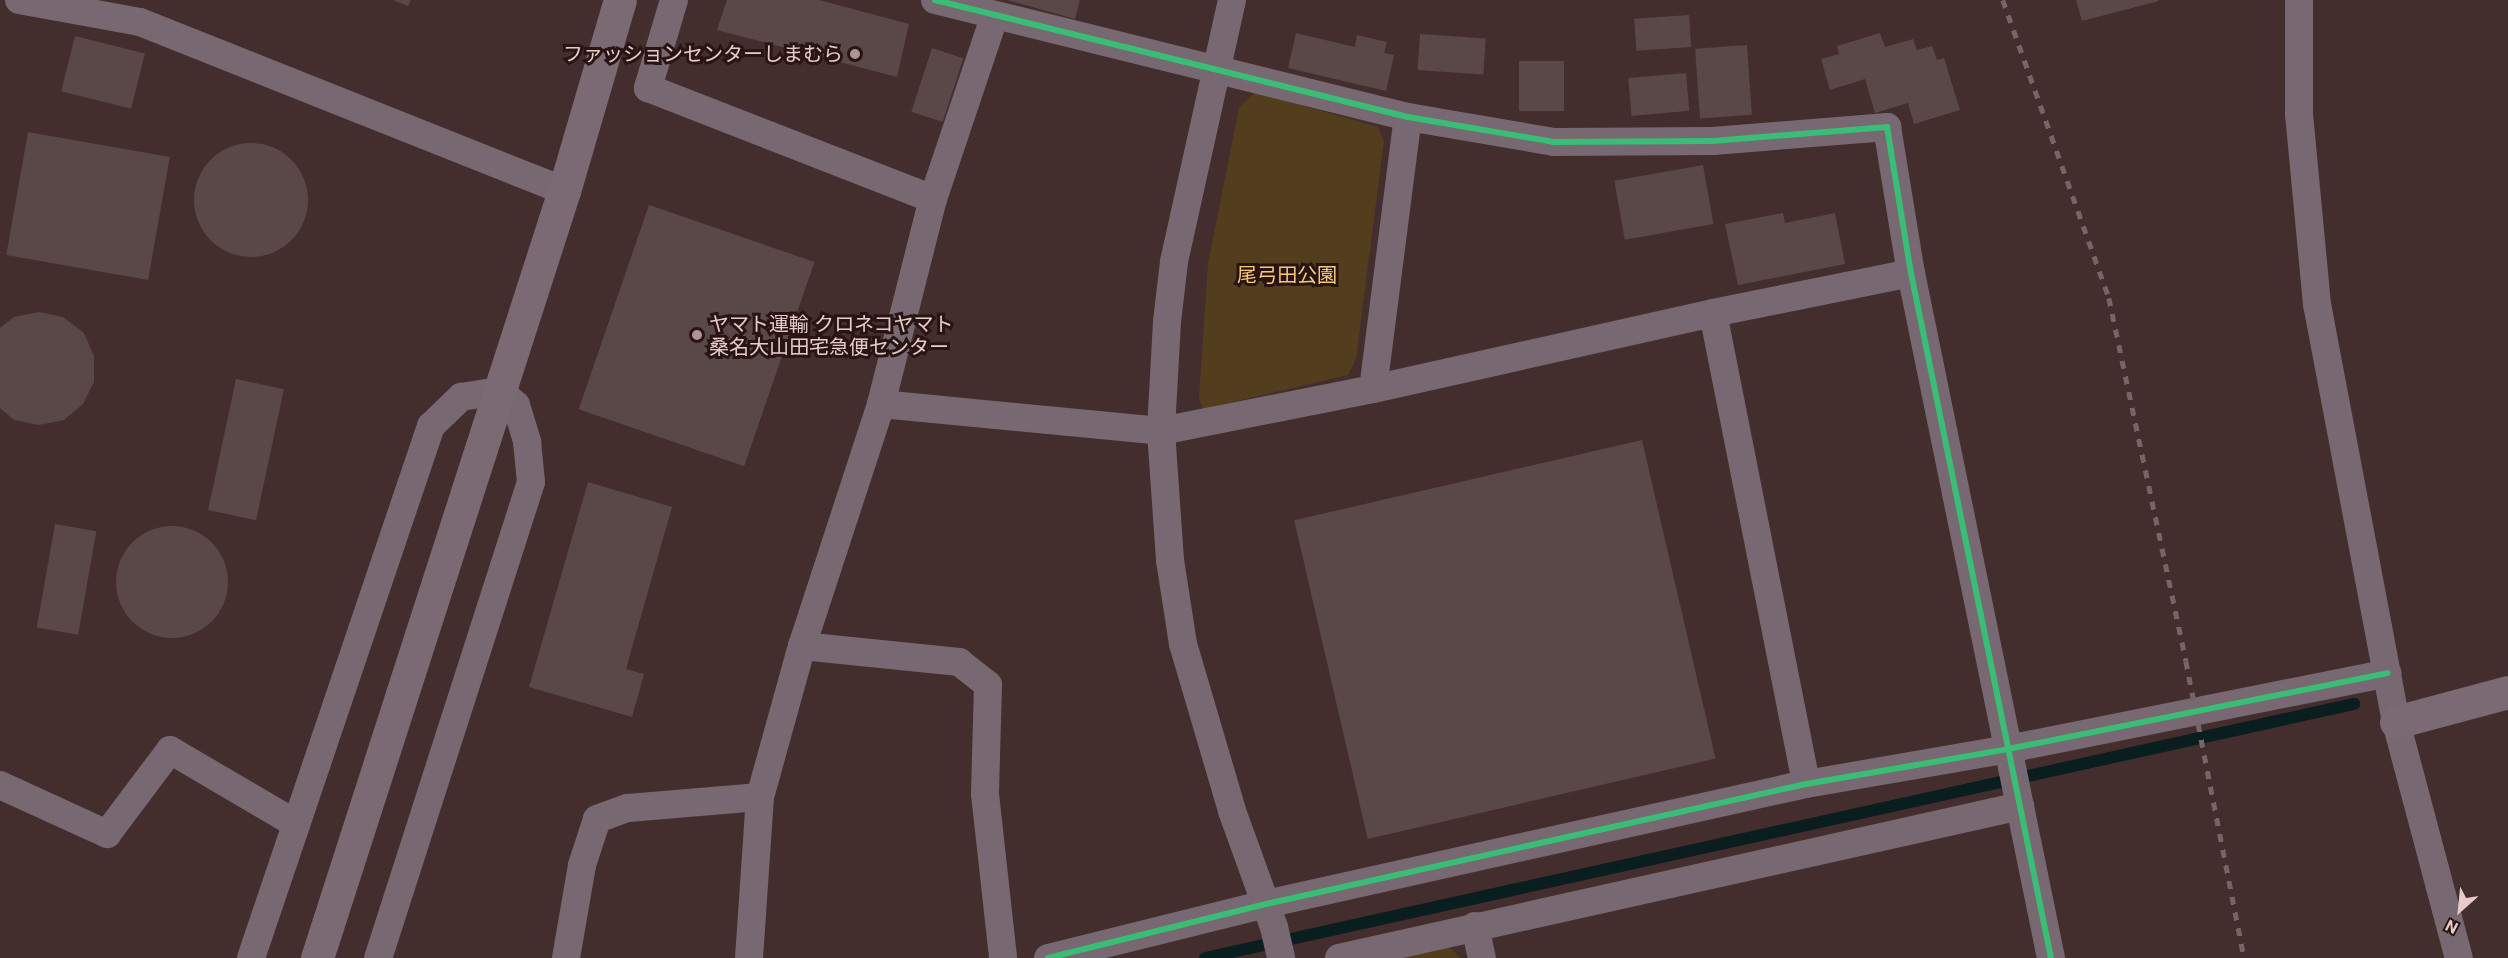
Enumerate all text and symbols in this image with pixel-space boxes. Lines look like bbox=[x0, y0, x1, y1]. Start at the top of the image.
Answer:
place label: ファッションセンターしまむら bbox=[563, 42, 843, 66]
marker: ファッションセンターしまむら bbox=[848, 47, 862, 61]
park label: 尾弓田公園 bbox=[1237, 263, 1337, 287]
place label: ヤマト運輸 クロネコヤマト 桑名大山田宅急便センター bbox=[709, 312, 954, 359]
marker: ヤマト運輸 クロネコヤマト 桑名大山田宅急便センター bbox=[690, 328, 704, 342]
north arrow bbox=[2430, 880, 2490, 940]
text: N bbox=[2442, 915, 2461, 938]

